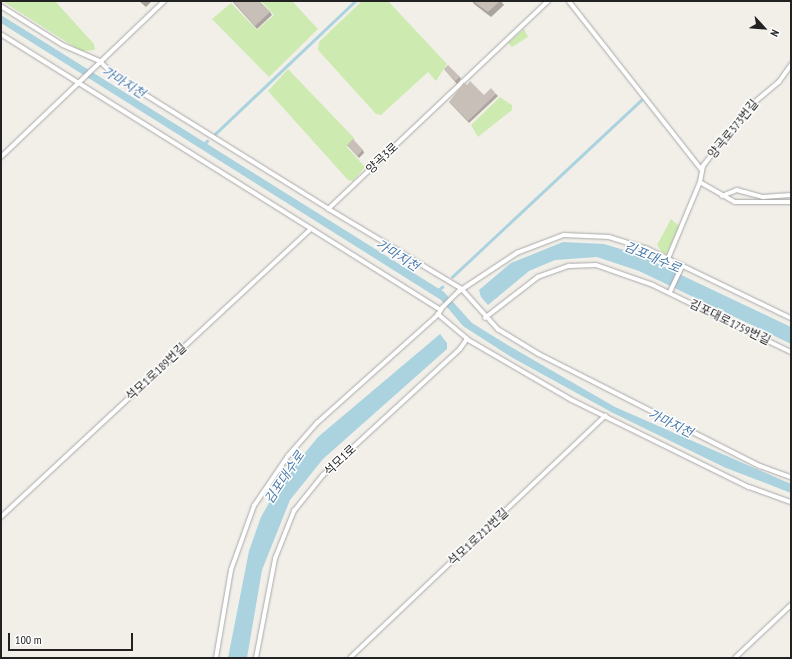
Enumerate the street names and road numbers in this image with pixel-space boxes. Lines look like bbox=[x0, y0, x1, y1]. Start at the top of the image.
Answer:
street label: 양곡로373번길 bbox=[705, 97, 761, 161]
street label: 양곡3로 bbox=[363, 140, 401, 176]
street label: 김포대로1759번길 bbox=[687, 296, 773, 348]
street label: 석모1로189번길 bbox=[123, 341, 189, 403]
street label: 석모1로 bbox=[321, 442, 359, 478]
street label: 석모1로212번길 bbox=[445, 506, 511, 568]

